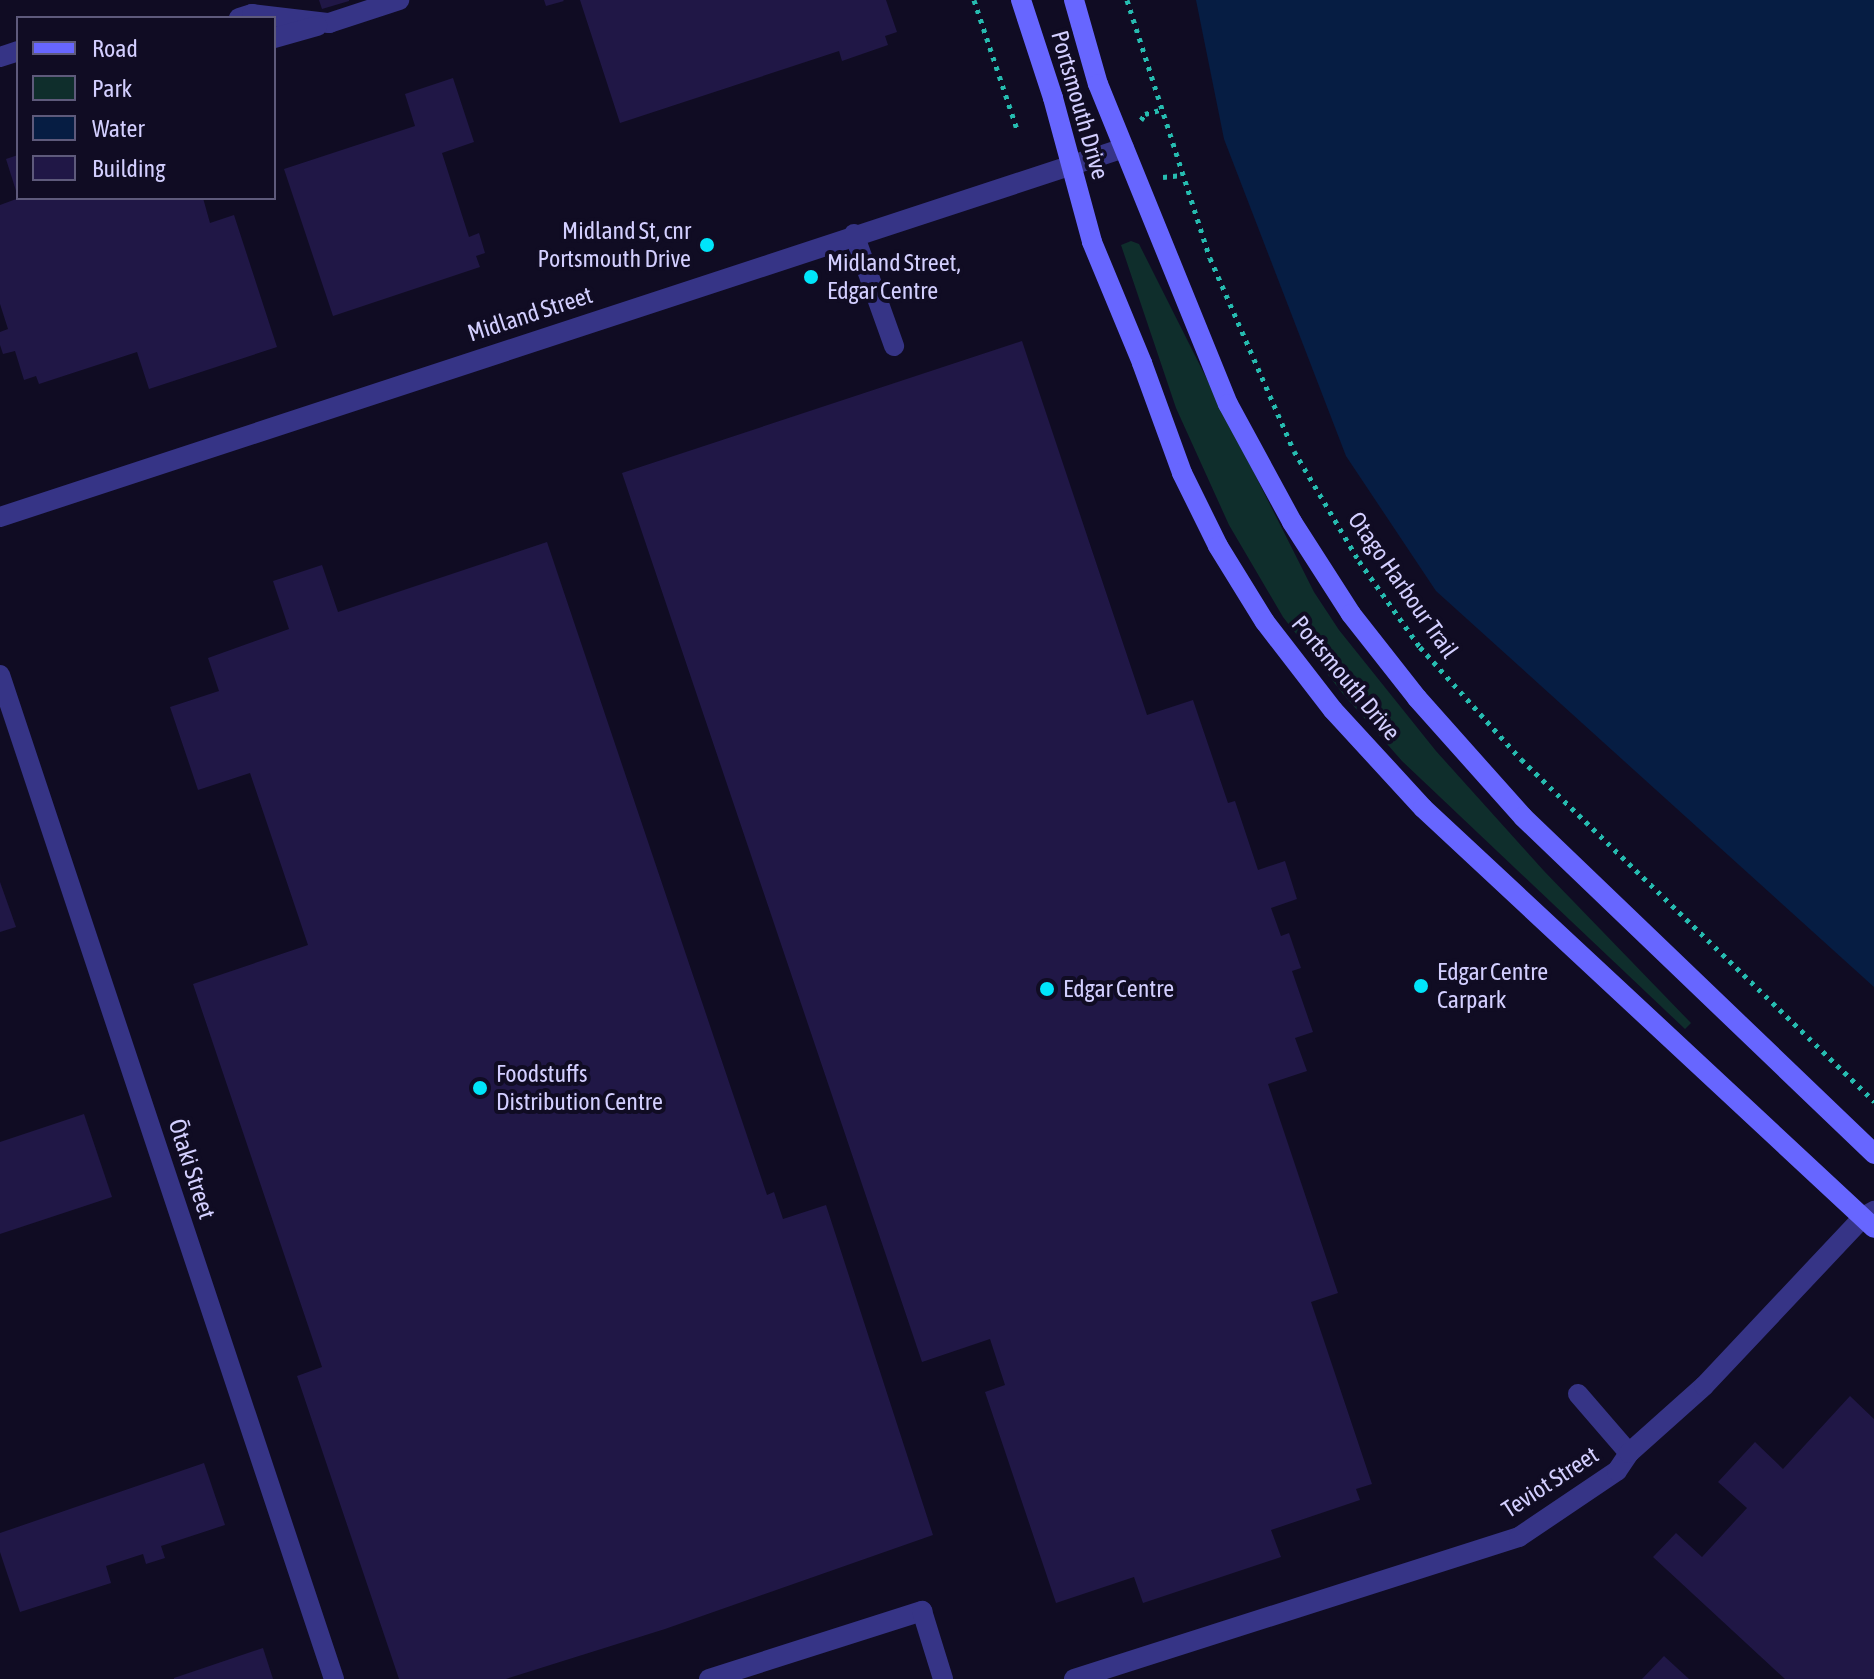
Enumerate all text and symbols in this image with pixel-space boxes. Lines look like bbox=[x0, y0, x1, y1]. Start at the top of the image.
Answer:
legend bbox=[16, 16, 276, 200]
street label: Portsmouth Drive bbox=[1045, 27, 1115, 183]
text: Road bbox=[92, 35, 138, 62]
text: Park bbox=[92, 75, 132, 102]
text: Water bbox=[92, 115, 145, 142]
text: Building bbox=[92, 155, 165, 182]
place label: Midland St, cnr Portsmouth Drive bbox=[537, 217, 691, 273]
marker: Midland St, cnr Portsmouth Drive bbox=[698, 236, 716, 254]
place label: Midland Street, Edgar Centre bbox=[827, 249, 961, 305]
marker: Midland Street, Edgar Centre bbox=[802, 268, 820, 286]
street label: Midland Street bbox=[464, 280, 596, 348]
street label: Otago Harbour Trail bbox=[1342, 506, 1464, 664]
street label: Portsmouth Drive bbox=[1286, 610, 1406, 746]
place label: Edgar Centre Carpark bbox=[1437, 958, 1548, 1014]
place label: Edgar Centre bbox=[1063, 975, 1174, 1003]
marker: Edgar Centre Carpark bbox=[1412, 977, 1430, 995]
marker: Edgar Centre bbox=[1038, 980, 1056, 998]
place label: Foodstuffs Distribution Centre bbox=[496, 1060, 663, 1116]
marker: Foodstuffs Distribution Centre bbox=[471, 1079, 489, 1097]
street label: Ōtaki Street bbox=[162, 1115, 222, 1223]
street label: Teviot Street bbox=[1496, 1440, 1604, 1524]

